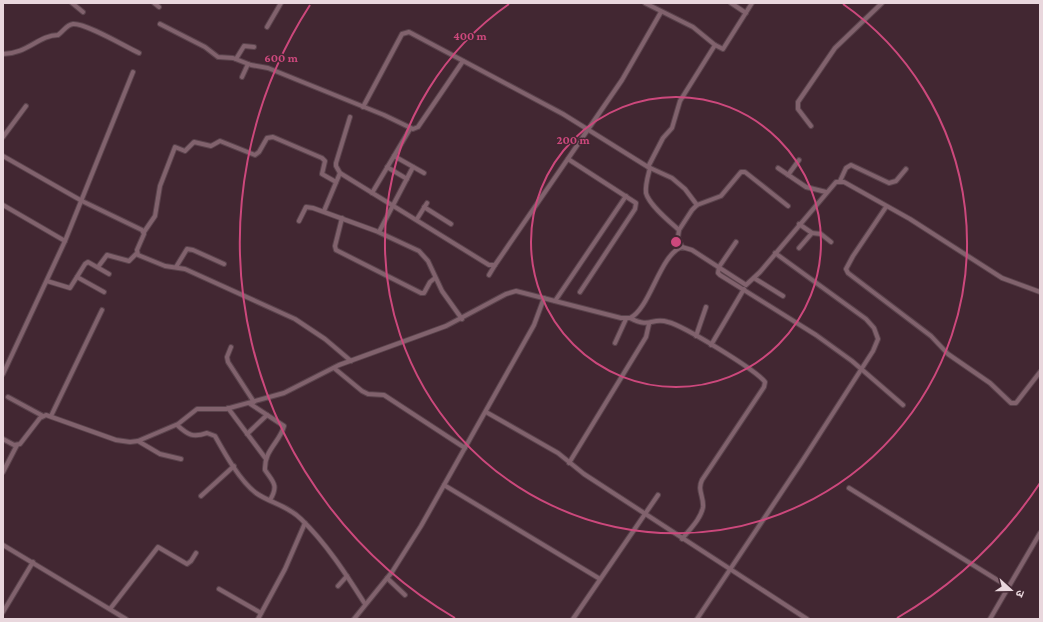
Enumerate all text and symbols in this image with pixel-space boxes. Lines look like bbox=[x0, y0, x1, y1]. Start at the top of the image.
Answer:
text: 400 m bbox=[453, 29, 488, 43]
text: 600 m bbox=[264, 51, 299, 65]
text: 200 m bbox=[556, 133, 590, 147]
centre of rings bbox=[669, 235, 683, 249]
north arrow bbox=[991, 570, 1031, 610]
text: उ bbox=[1013, 588, 1027, 599]

